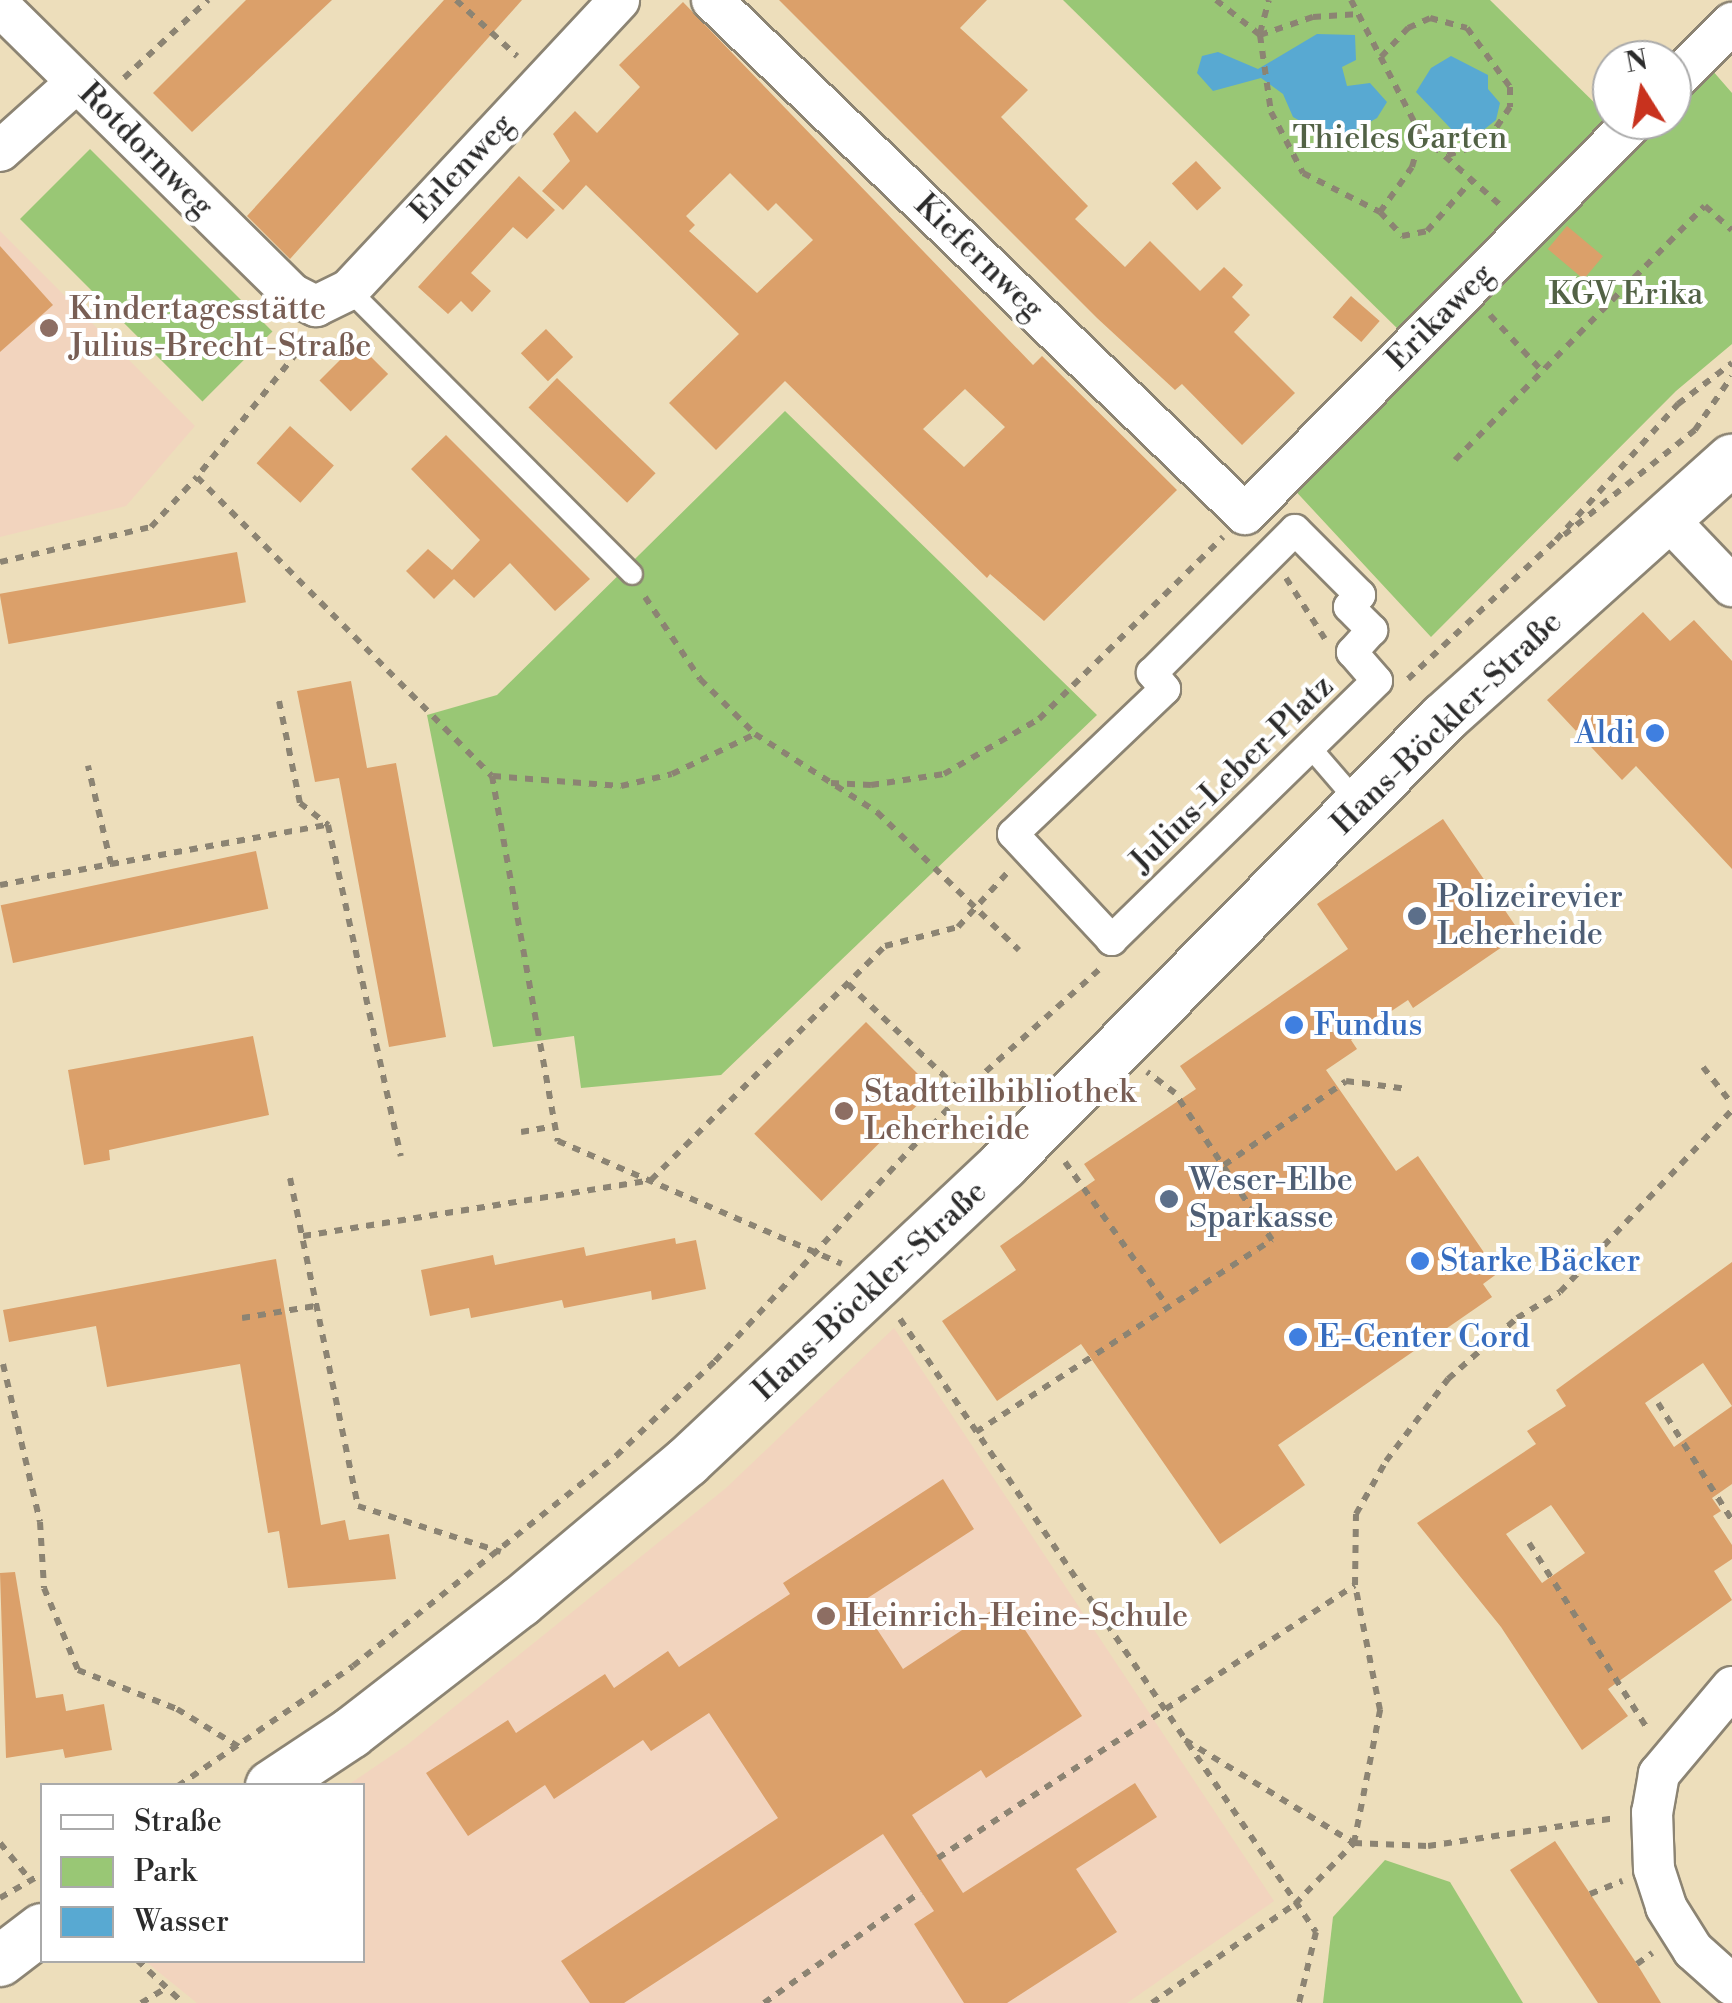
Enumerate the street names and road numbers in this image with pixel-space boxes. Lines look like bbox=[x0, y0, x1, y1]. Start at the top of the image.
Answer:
street label: Rotdornweg bbox=[71, 75, 221, 225]
street label: Erlenweg bbox=[402, 106, 522, 230]
street label: Kiefernweg bbox=[906, 186, 1052, 328]
street label: Erikaweg bbox=[1379, 256, 1501, 378]
street label: Hans-Böckler-Straße bbox=[1324, 603, 1570, 843]
street label: Julius-Leber-Platz bbox=[1122, 667, 1342, 881]
street label: Hans-Böckler-Straße bbox=[745, 1173, 995, 1409]

